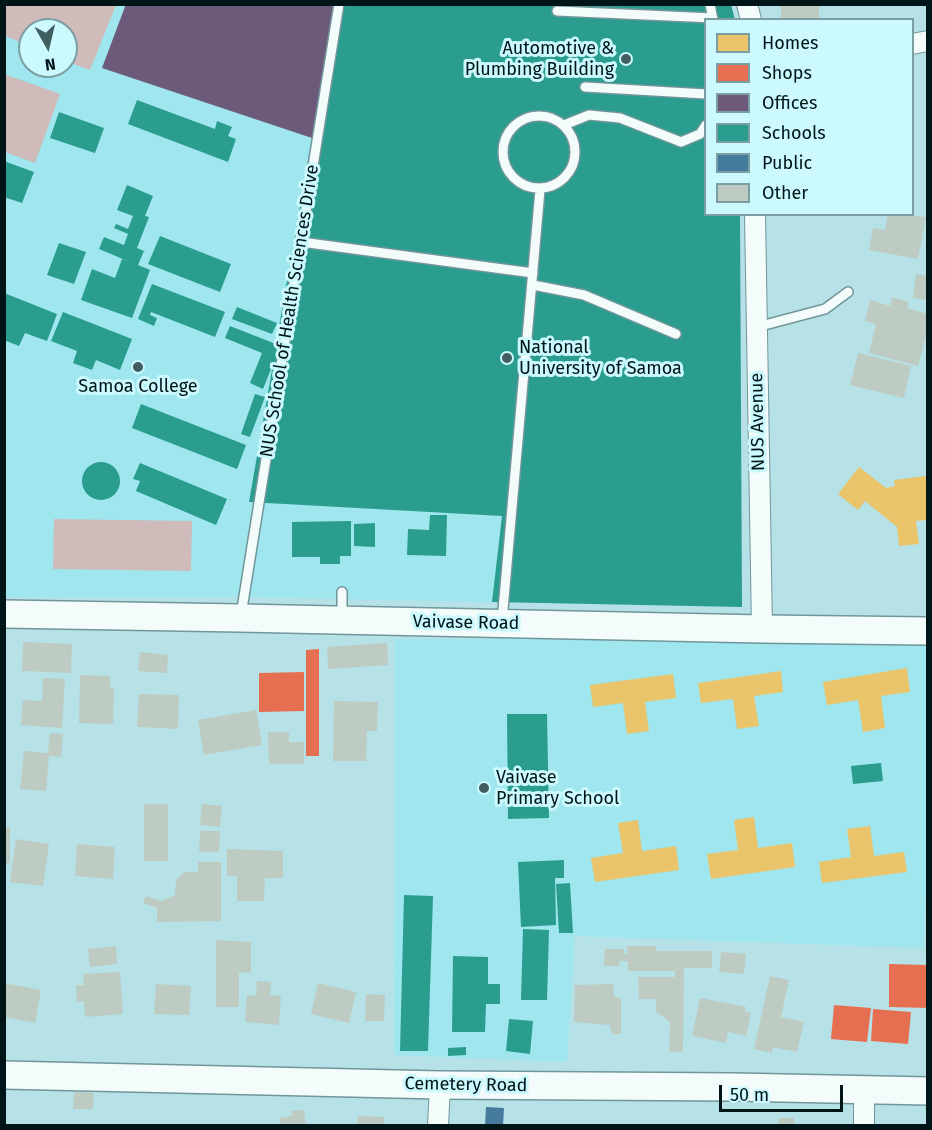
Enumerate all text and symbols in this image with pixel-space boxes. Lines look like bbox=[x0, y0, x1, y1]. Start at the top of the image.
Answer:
north arrow bbox=[18, 18, 78, 78]
legend bbox=[704, 18, 914, 216]
text: Homes bbox=[762, 32, 818, 54]
place label: Automotive & Plumbing Building bbox=[465, 38, 614, 80]
marker: Automotive & Plumbing Building bbox=[619, 52, 633, 66]
text: N bbox=[44, 54, 57, 74]
text: Shops bbox=[762, 62, 812, 84]
text: Offices bbox=[762, 92, 817, 114]
text: Schools bbox=[762, 122, 826, 144]
text: Public bbox=[762, 152, 812, 174]
street label: NUS School of Health Sciences Drive bbox=[256, 163, 324, 459]
text: Other bbox=[762, 182, 808, 204]
place label: National University of Samoa bbox=[519, 337, 682, 380]
marker: National University of Samoa bbox=[500, 351, 514, 365]
marker: Samoa College bbox=[131, 360, 145, 374]
street label: NUS Avenue bbox=[746, 373, 770, 471]
place label: Samoa College bbox=[78, 376, 198, 398]
street label: Vaivase Road bbox=[412, 611, 520, 635]
place label: Vaivase Primary School bbox=[496, 767, 619, 810]
marker: Vaivase Primary School bbox=[477, 781, 491, 795]
street label: Cemetery Road bbox=[404, 1073, 528, 1097]
scale bar bbox=[722, 1073, 846, 1111]
text: 50 m bbox=[730, 1084, 769, 1106]

